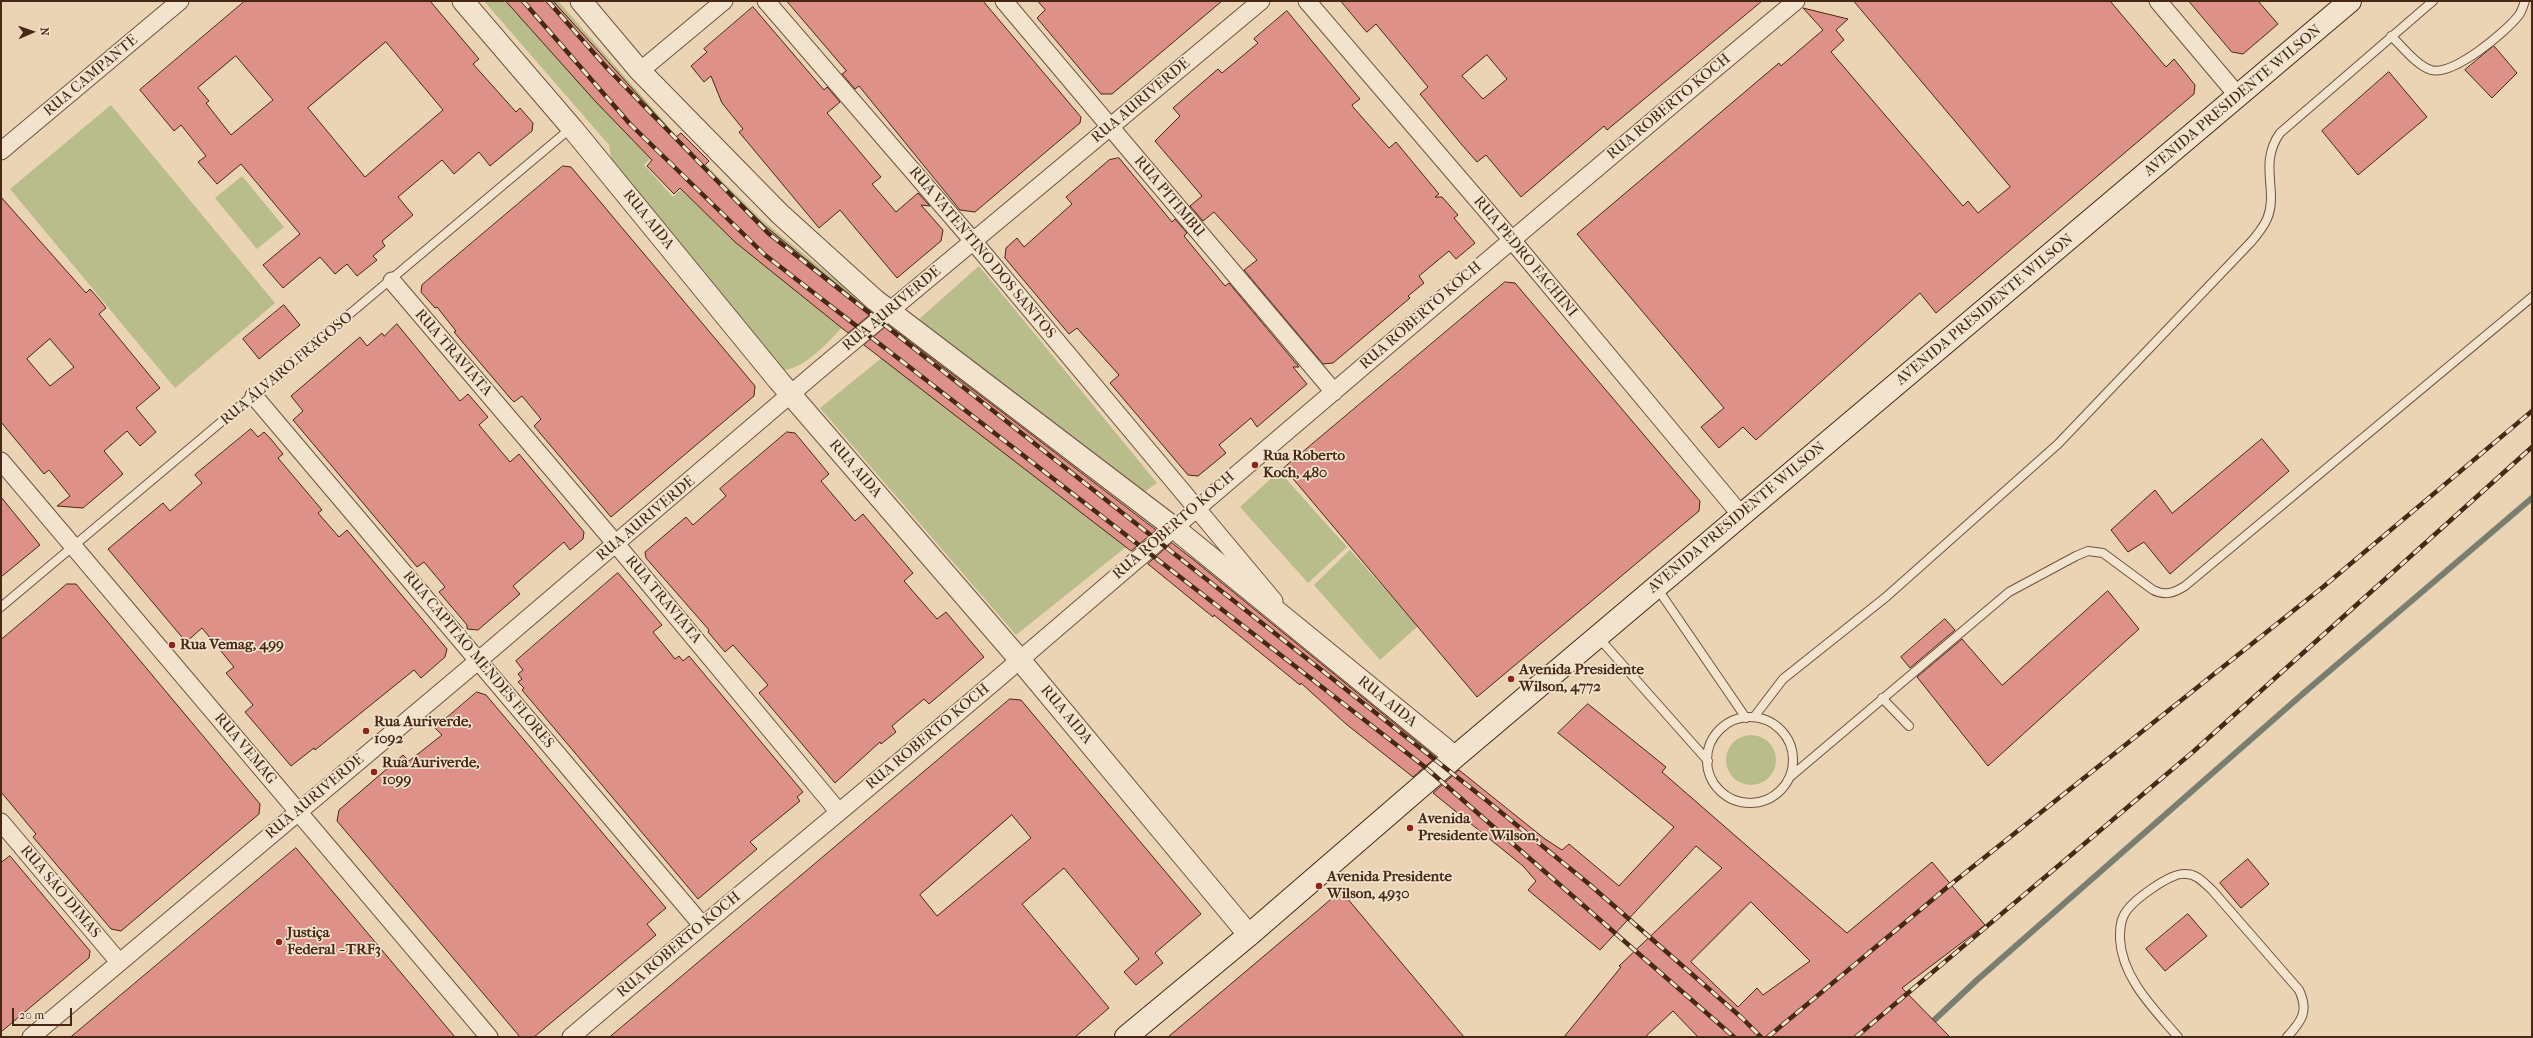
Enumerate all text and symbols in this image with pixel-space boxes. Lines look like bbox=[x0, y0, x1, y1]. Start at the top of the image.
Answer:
north arrow bbox=[12, 12, 52, 52]
street label: AVENIDA PRESIDENTE WILSON bbox=[2141, 21, 2325, 181]
street label: RUA CAMPANTE bbox=[40, 31, 142, 121]
street label: RUA ROBERTO KOCH bbox=[1604, 50, 1734, 164]
street label: RUA AURIVERDE bbox=[1088, 55, 1194, 147]
street label: RUA PITIMBU bbox=[1130, 153, 1208, 241]
street label: RUA VATENTINO DOS SANTOS bbox=[905, 163, 1059, 343]
street label: RUA AIDA bbox=[619, 187, 677, 253]
street label: RUA PEDRO FACHINI bbox=[1469, 193, 1581, 321]
street label: AVENIDA PRESIDENTE WILSON bbox=[1893, 230, 2077, 390]
street label: RUA ROBERTO KOCH bbox=[1356, 258, 1486, 374]
street label: RUA AURIVERDE bbox=[839, 263, 945, 355]
street label: RUA TRAVIATA bbox=[410, 306, 496, 400]
street label: RUA ÁLVARO FRAGOSO bbox=[217, 308, 357, 430]
street label: RUA AIDA bbox=[825, 436, 885, 502]
street label: AVENIDA PRESIDENTE WILSON bbox=[1645, 438, 1829, 598]
place label: Rua Roberto Koch, 480 bbox=[1263, 447, 1345, 482]
marker: Rua Roberto Koch, 480 bbox=[1250, 460, 1260, 470]
street label: RUA ROBERTO KOCH bbox=[1109, 468, 1239, 584]
street label: RUA AURIVERDE bbox=[593, 473, 699, 565]
street label: RUA TRAVIATA bbox=[621, 552, 705, 648]
street label: RUA CAPITÃO MENDES FLORES bbox=[398, 568, 558, 752]
place label: Rua Vemag, 499 bbox=[180, 636, 284, 654]
marker: Rua Vemag, 499 bbox=[167, 640, 177, 650]
place label: Avenida Presidente Wilson, 4772 bbox=[1519, 661, 1644, 696]
street label: RUA AIDA bbox=[1354, 673, 1420, 731]
marker: Avenida Presidente Wilson, 4772 bbox=[1506, 674, 1516, 684]
street label: RUA ROBERTO KOCH bbox=[863, 680, 993, 794]
street label: RUA AIDA bbox=[1036, 682, 1096, 748]
street label: RUA VEMAG bbox=[210, 710, 280, 788]
place label: Rua Auriverde, 1092 bbox=[374, 713, 471, 748]
marker: Rua Auriverde, 1092 bbox=[361, 726, 371, 736]
street label: RUA AURIVERDE bbox=[262, 751, 368, 843]
place label: Rua Auriverde, 1099 bbox=[382, 754, 479, 789]
marker: Rua Auriverde, 1099 bbox=[369, 767, 379, 777]
place label: Avenida Presidente Wilson, bbox=[1418, 810, 1539, 845]
marker: Avenida Presidente Wilson, bbox=[1405, 823, 1415, 833]
street label: RUA SÃO DIMAS bbox=[16, 842, 104, 942]
place label: Avenida Presidente Wilson, 4930 bbox=[1327, 868, 1452, 903]
marker: Avenida Presidente Wilson, 4930 bbox=[1314, 881, 1324, 891]
street label: RUA ROBERTO KOCH bbox=[614, 888, 744, 1002]
place label: Justiça Federal - TRF3 bbox=[287, 924, 381, 959]
marker: Justiça Federal - TRF3 bbox=[274, 937, 284, 947]
scale bar bbox=[14, 1000, 74, 1026]
text: 20 m bbox=[19, 1008, 44, 1022]

